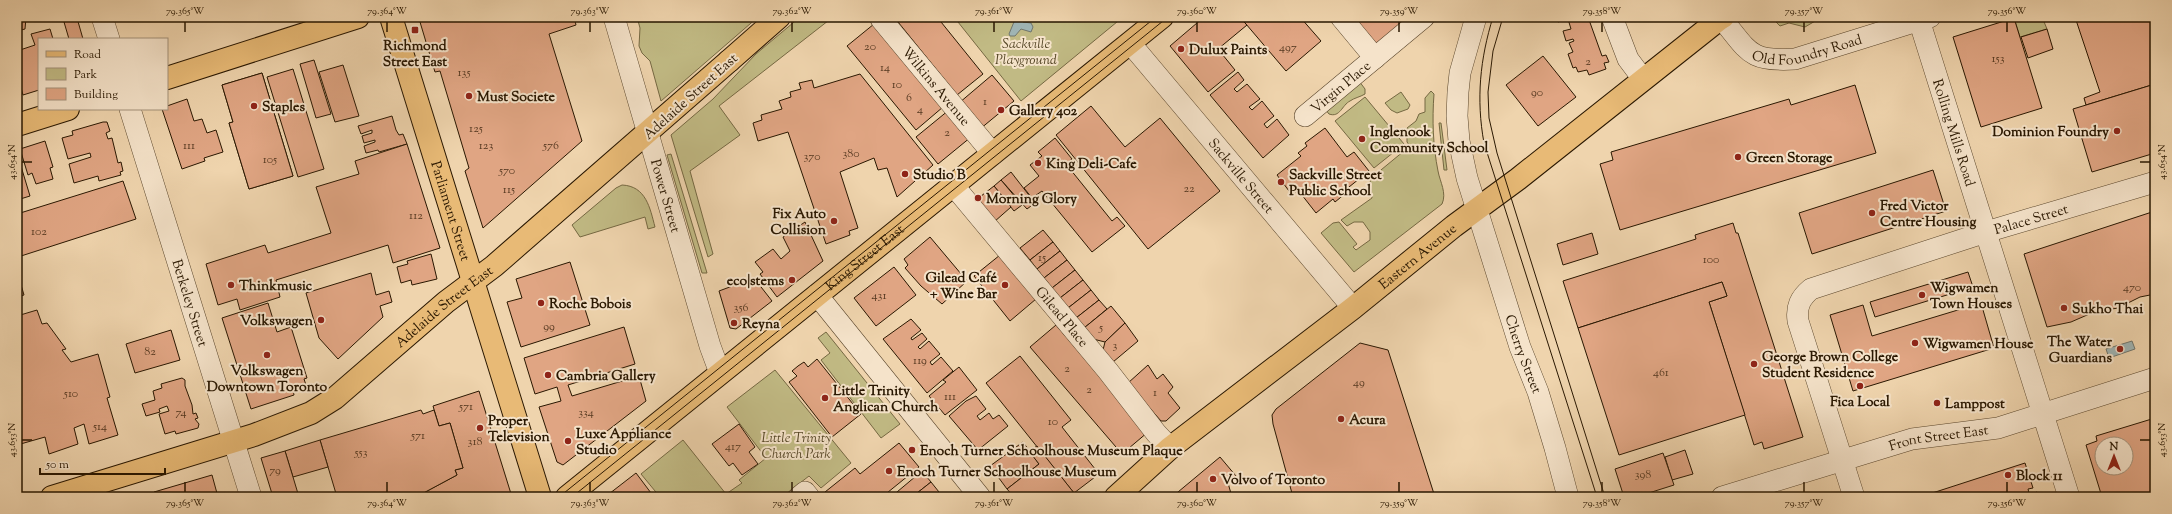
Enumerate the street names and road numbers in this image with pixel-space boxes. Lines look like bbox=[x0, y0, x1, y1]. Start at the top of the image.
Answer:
street label: Old Foundry Road bbox=[1748, 31, 1865, 71]
street label: Wilkins Avenue bbox=[896, 43, 974, 131]
street label: Adelaide Street East bbox=[640, 50, 743, 145]
street label: Virgin Place bbox=[1307, 57, 1376, 119]
street label: Rolling Mills Road bbox=[1926, 77, 1979, 190]
street label: Sackville Street bbox=[1202, 135, 1278, 219]
street label: Power Street bbox=[644, 157, 684, 235]
street label: Parliament Street bbox=[424, 159, 474, 264]
street label: Palace Street bbox=[1992, 200, 2071, 241]
street label: King Street East bbox=[822, 220, 910, 297]
street label: Eastern Avenue bbox=[1375, 220, 1462, 295]
street label: Berkeley Street bbox=[165, 257, 212, 350]
street label: Adelaide Street East bbox=[392, 262, 498, 354]
street label: Gilead Place bbox=[1030, 283, 1092, 352]
street label: Cherry Street bbox=[1498, 312, 1546, 397]
street label: Front Street East bbox=[1887, 421, 1990, 458]

